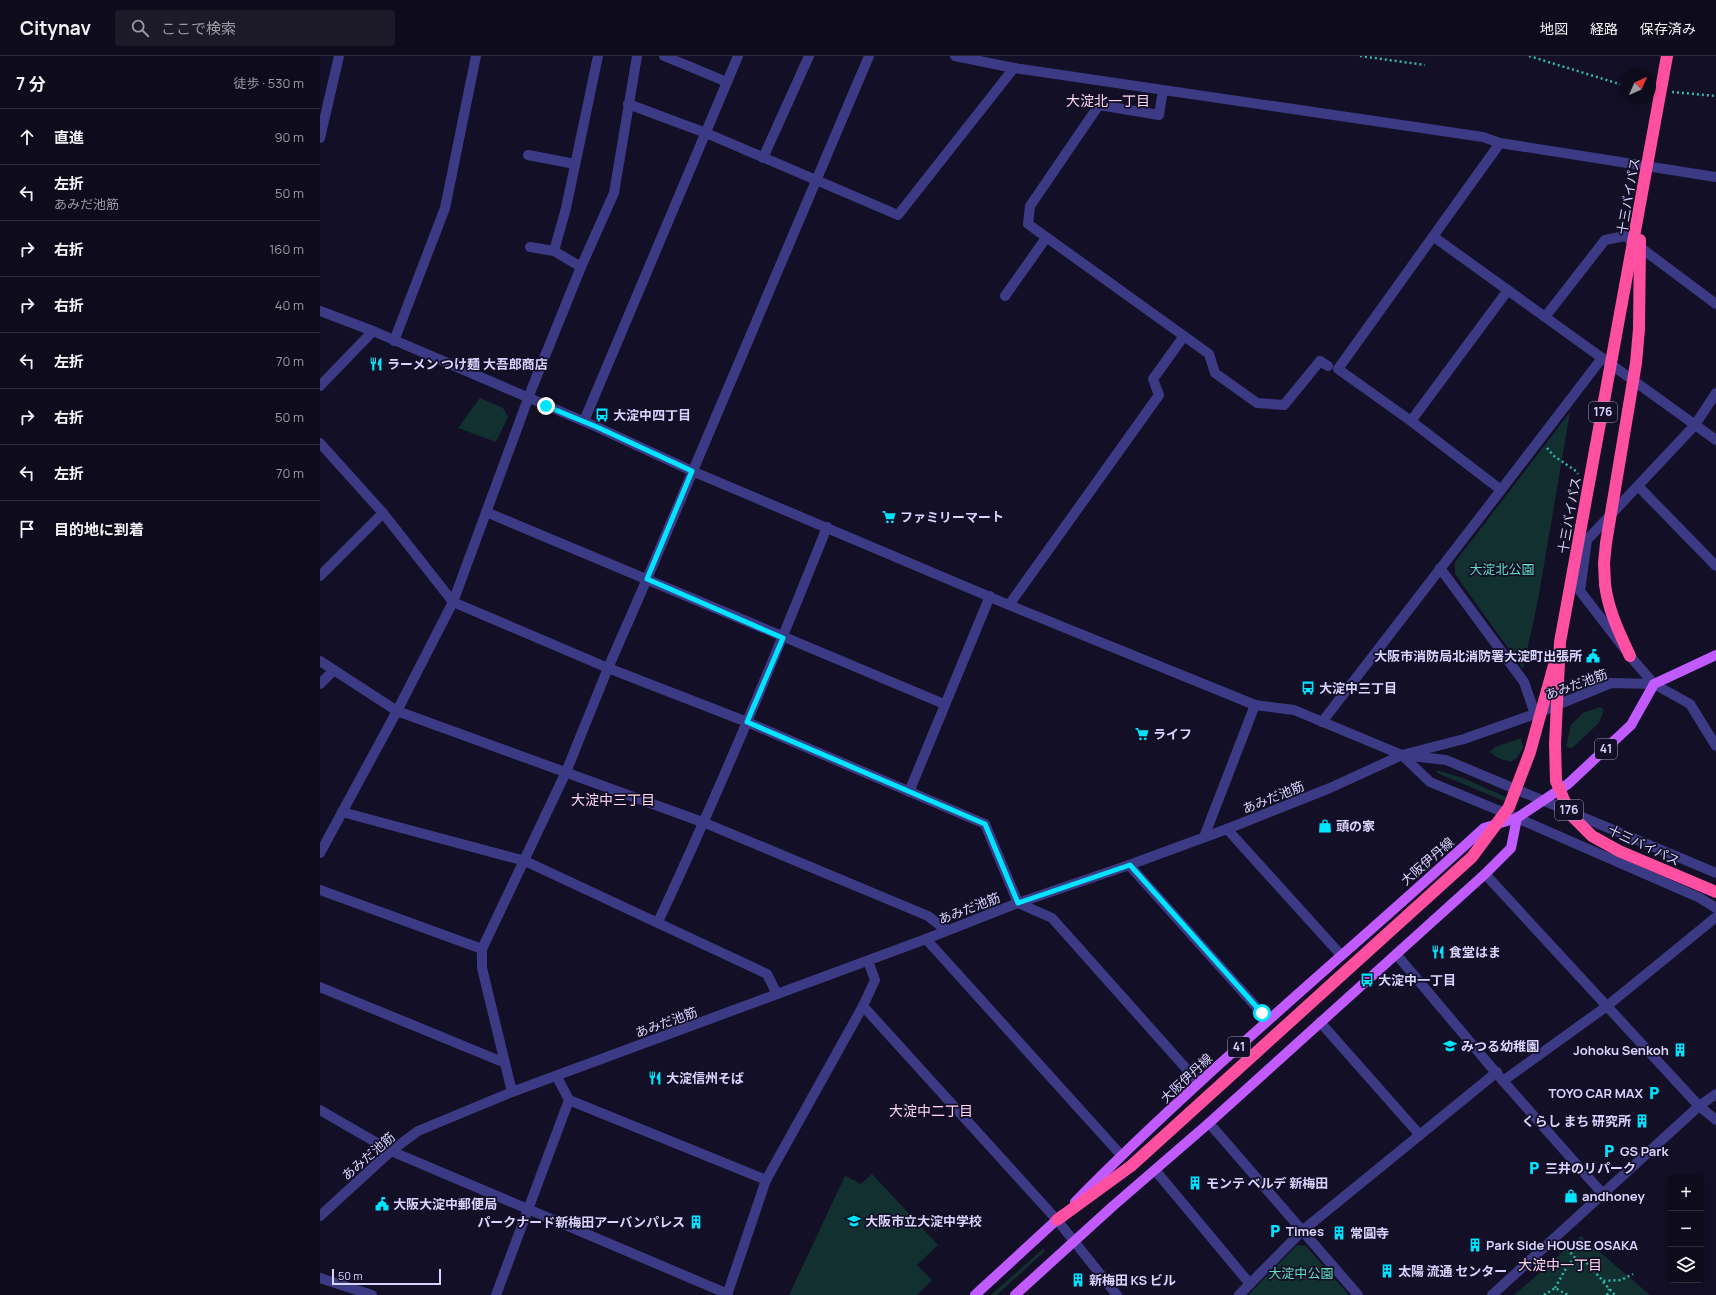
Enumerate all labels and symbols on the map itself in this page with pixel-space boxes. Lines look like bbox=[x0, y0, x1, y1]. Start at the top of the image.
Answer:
north arrow bbox=[1620, 68, 1656, 104]
district label: 大淀北一丁目 bbox=[1066, 91, 1150, 110]
street label: 十三バイパス bbox=[1612, 156, 1644, 236]
place label: ラーメン つけ麺 大吾郎商店 bbox=[387, 355, 548, 373]
restaurant icon: ラーメン つけ麺 大吾郎商店 bbox=[368, 356, 384, 372]
route end bbox=[537, 397, 555, 415]
road number: 176 bbox=[1589, 402, 1617, 422]
place label: 大淀中四丁目 bbox=[613, 406, 691, 424]
bus stop icon: 大淀中四丁目 bbox=[594, 407, 610, 423]
street label: 十三バイパス bbox=[1553, 475, 1585, 555]
place label: ファミリーマート bbox=[900, 508, 1004, 526]
supermarket icon: ファミリーマート bbox=[881, 509, 897, 525]
park label: 大淀北公園 bbox=[1469, 560, 1535, 578]
place label: 大阪市消防局北消防署大淀町出張所 bbox=[1374, 647, 1582, 665]
public building icon: 大阪市消防局北消防署大淀町出張所 bbox=[1585, 648, 1601, 664]
street label: あみだ池筋 bbox=[1542, 664, 1610, 704]
place label: 大淀中三丁目 bbox=[1319, 679, 1397, 697]
bus stop icon: 大淀中三丁目 bbox=[1300, 680, 1316, 696]
place label: ライフ bbox=[1153, 725, 1192, 743]
supermarket icon: ライフ bbox=[1134, 726, 1150, 742]
road number: 41 bbox=[1595, 739, 1617, 759]
street label: あみだ池筋 bbox=[1239, 776, 1307, 818]
district label: 大淀中三丁目 bbox=[571, 790, 655, 809]
road number: 176 bbox=[1555, 800, 1583, 820]
place label: 頭の家 bbox=[1336, 817, 1375, 835]
shop icon: 頭の家 bbox=[1317, 818, 1333, 834]
street label: 十三バイパス bbox=[1605, 820, 1683, 870]
street label: 大阪伊丹線 bbox=[1397, 833, 1457, 889]
street label: あみだ池筋 bbox=[935, 888, 1003, 928]
place label: 食堂はま bbox=[1449, 943, 1501, 961]
restaurant icon: 食堂はま bbox=[1430, 944, 1446, 960]
place label: 大淀中一丁目 bbox=[1378, 971, 1456, 989]
bus stop icon: 大淀中一丁目 bbox=[1359, 972, 1375, 988]
street label: あみだ池筋 bbox=[632, 1002, 700, 1042]
route start bbox=[1253, 1004, 1271, 1022]
road number: 41 bbox=[1228, 1037, 1250, 1057]
place label: みつる幼稚園 bbox=[1461, 1037, 1539, 1055]
school or university icon: みつる幼稚園 bbox=[1442, 1038, 1458, 1054]
place label: Johoku Senkoh bbox=[1573, 1041, 1669, 1059]
building icon: Johoku Senkoh bbox=[1672, 1042, 1688, 1058]
street label: 大阪伊丹線 bbox=[1156, 1049, 1216, 1107]
place label: 大淀信州そば bbox=[666, 1069, 744, 1087]
restaurant icon: 大淀信州そば bbox=[647, 1070, 663, 1086]
place label: TOYO CAR MAX bbox=[1548, 1084, 1643, 1102]
parking icon: TOYO CAR MAX bbox=[1646, 1085, 1662, 1101]
district label: 大淀中二丁目 bbox=[889, 1101, 973, 1120]
place label: くらし まち 研究所 bbox=[1522, 1112, 1631, 1130]
building icon: くらし まち 研究所 bbox=[1634, 1113, 1650, 1129]
street label: あみだ池筋 bbox=[338, 1128, 398, 1184]
place label: GS Park bbox=[1620, 1142, 1669, 1160]
parking icon: GS Park bbox=[1601, 1143, 1617, 1159]
place label: 三井のリパーク bbox=[1545, 1159, 1636, 1177]
parking icon: 三井のリパーク bbox=[1526, 1160, 1542, 1176]
place label: モンテ ベルデ 新梅田 bbox=[1206, 1174, 1328, 1192]
building icon: モンテ ベルデ 新梅田 bbox=[1187, 1175, 1203, 1191]
place label: andhoney bbox=[1582, 1187, 1645, 1205]
shop icon: andhoney bbox=[1563, 1188, 1579, 1204]
place label: 大阪大淀中郵便局 bbox=[393, 1195, 497, 1213]
public building icon: 大阪大淀中郵便局 bbox=[374, 1196, 390, 1212]
place label: 大阪市立大淀中学校 bbox=[865, 1212, 982, 1230]
place label: パークナード新梅田アーバンパレス bbox=[477, 1213, 685, 1231]
school or university icon: 大阪市立大淀中学校 bbox=[846, 1213, 862, 1229]
building icon: パークナード新梅田アーバンパレス bbox=[688, 1214, 704, 1230]
place label: Times bbox=[1286, 1222, 1324, 1240]
parking icon: Times bbox=[1267, 1223, 1283, 1239]
place label: 常圓寺 bbox=[1350, 1224, 1389, 1242]
building icon: 常圓寺 bbox=[1331, 1225, 1347, 1241]
place label: Park Side HOUSE OSAKA bbox=[1486, 1236, 1638, 1254]
building icon: Park Side HOUSE OSAKA bbox=[1467, 1237, 1483, 1253]
district label: 大淀中一丁目 bbox=[1518, 1255, 1602, 1274]
place label: 太陽 流通 センター bbox=[1398, 1262, 1507, 1280]
building icon: 太陽 流通 センター bbox=[1379, 1263, 1395, 1279]
park label: 大淀中公園 bbox=[1268, 1264, 1334, 1282]
scale bar bbox=[332, 1267, 441, 1286]
place label: 新梅田 KS ビル bbox=[1089, 1271, 1176, 1289]
building icon: 新梅田 KS ビル bbox=[1070, 1272, 1086, 1288]

